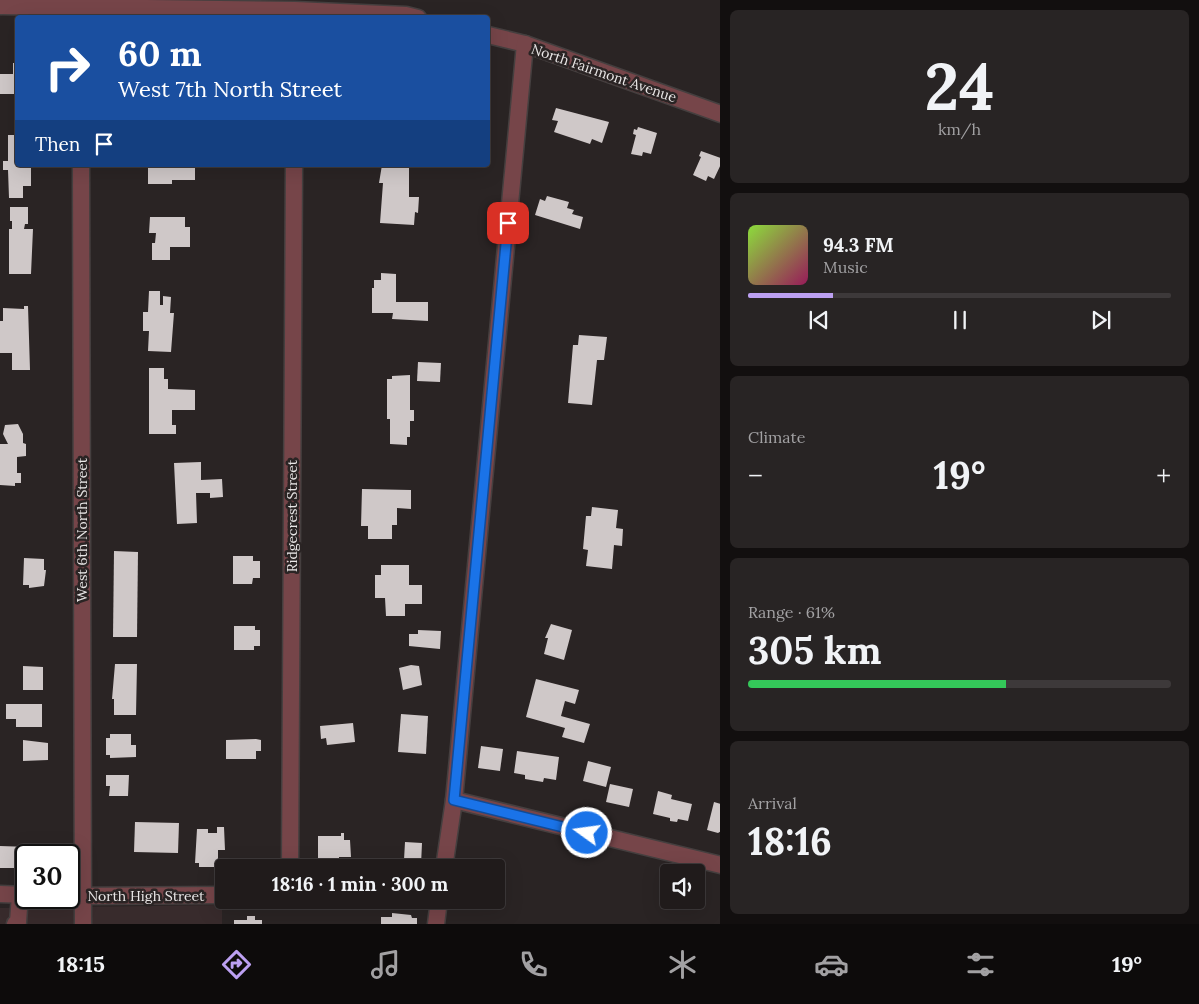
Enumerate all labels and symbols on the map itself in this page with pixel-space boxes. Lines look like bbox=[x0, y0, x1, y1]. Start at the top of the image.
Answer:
street label: North Fairmont Avenue bbox=[529, 40, 679, 106]
pin bbox=[487, 202, 529, 244]
street label: West 6th North Street bbox=[73, 457, 91, 602]
street label: Ridgecrest Street bbox=[283, 459, 301, 572]
position arrow bbox=[560, 806, 612, 858]
speed limit sign: 30 bbox=[15, 844, 80, 909]
street label: North High Street bbox=[88, 887, 205, 905]

